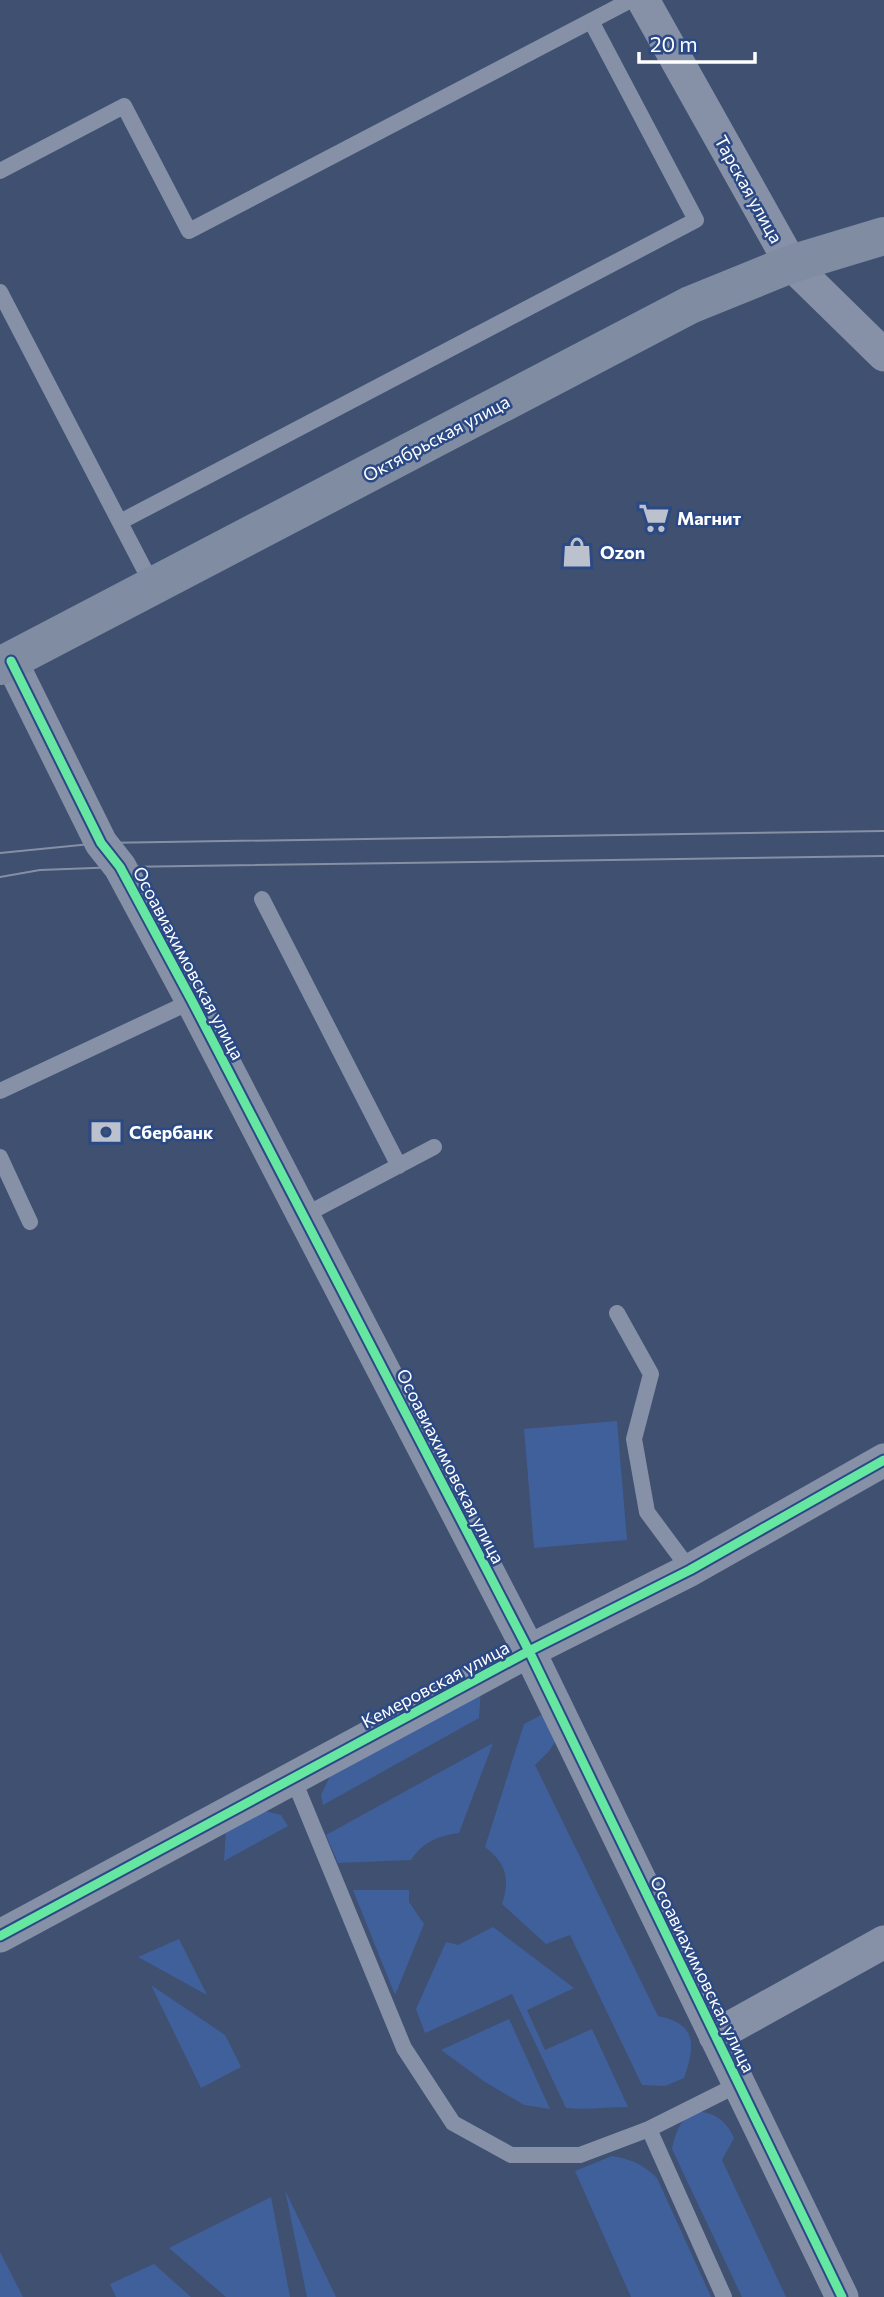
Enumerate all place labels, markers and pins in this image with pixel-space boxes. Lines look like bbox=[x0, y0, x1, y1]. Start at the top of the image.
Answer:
supermarket icon: Магнит bbox=[637, 501, 671, 535]
place label: Магнит bbox=[677, 507, 741, 529]
shop icon: Ozon bbox=[560, 535, 594, 569]
place label: Ozon bbox=[600, 541, 645, 563]
bank icon: Сбербанк bbox=[89, 1115, 123, 1149]
place label: Сбербанк bbox=[129, 1121, 214, 1143]

